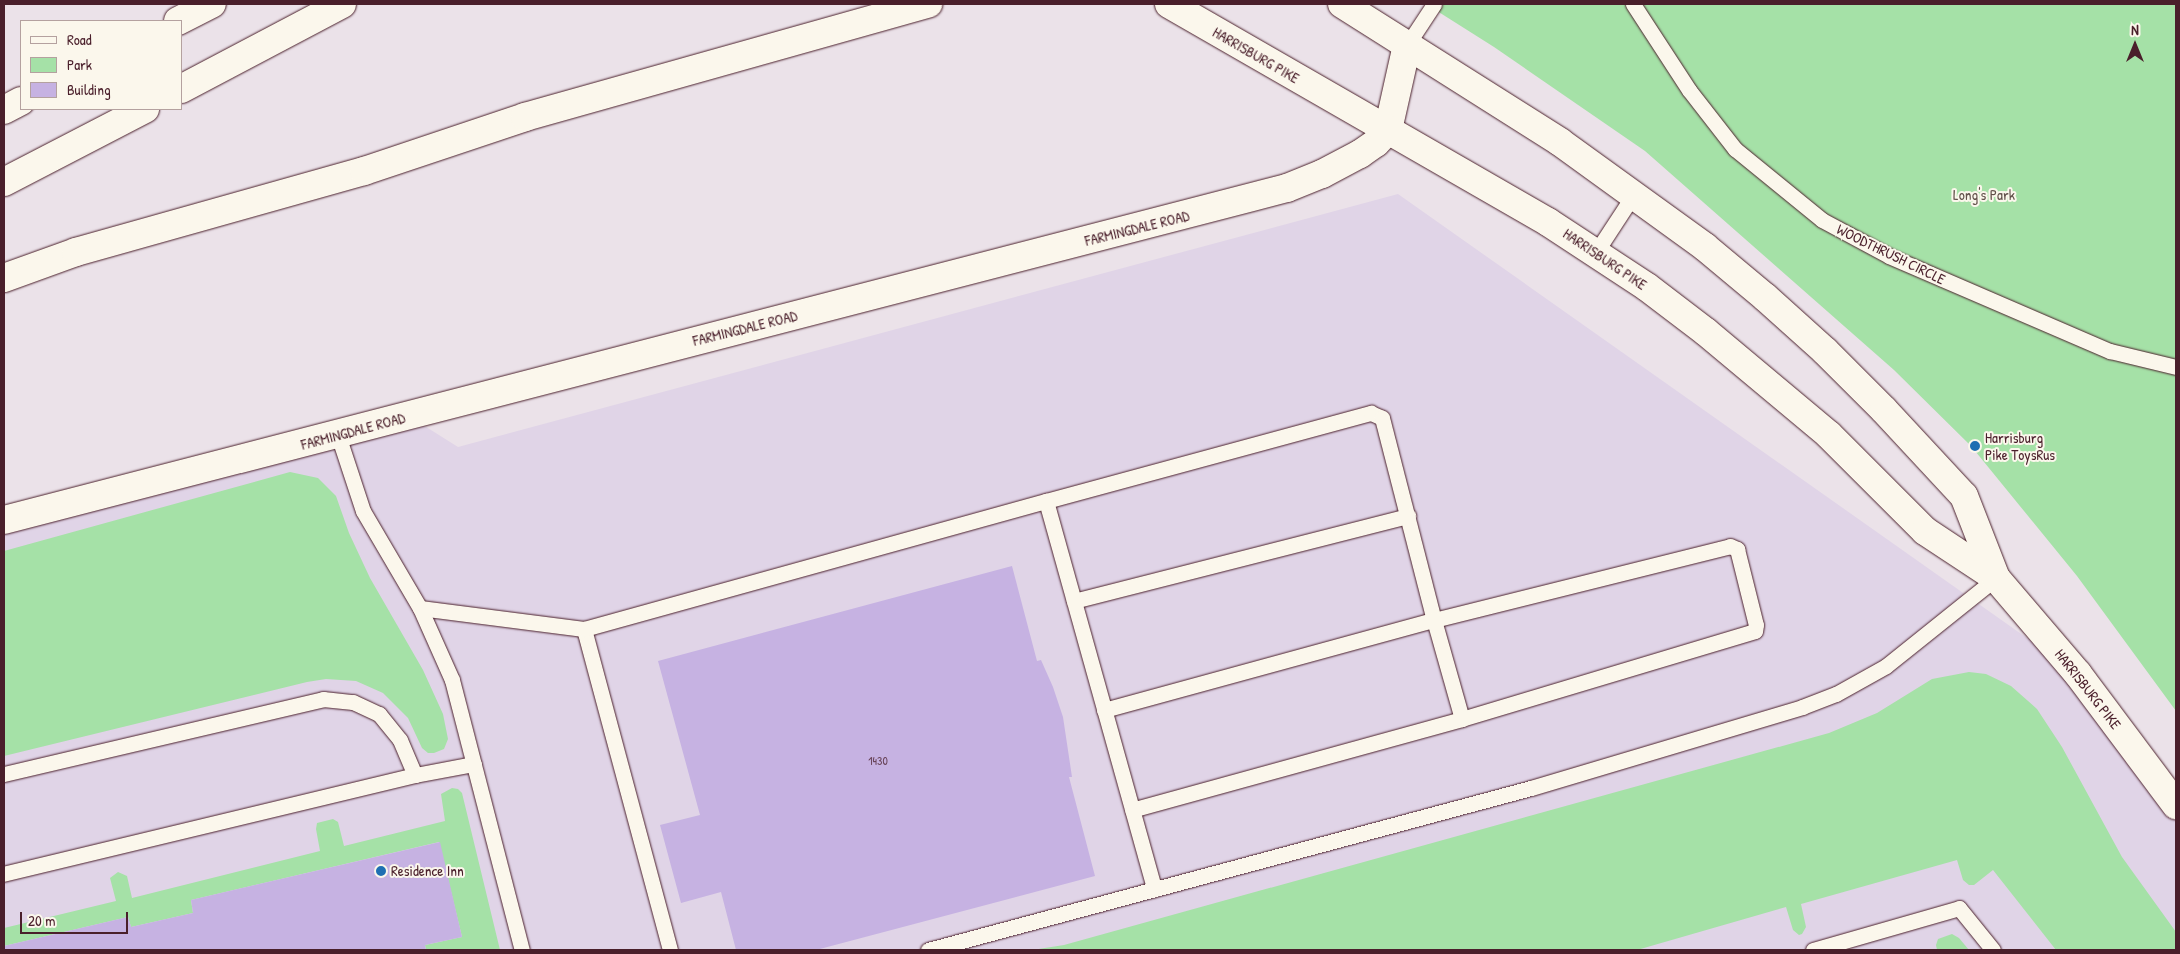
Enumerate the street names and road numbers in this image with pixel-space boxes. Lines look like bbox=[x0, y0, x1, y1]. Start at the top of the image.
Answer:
street label: HARRISBURG PIKE bbox=[1210, 23, 1302, 87]
street label: FARMINGDALE ROAD bbox=[1083, 206, 1191, 250]
street label: WOODTHRUSH CIRCLE bbox=[1834, 220, 1948, 288]
street label: HARRISBURG PIKE bbox=[1560, 224, 1650, 294]
street label: FARMINGDALE ROAD bbox=[691, 306, 799, 350]
street label: FARMINGDALE ROAD bbox=[299, 408, 407, 454]
street label: HARRISBURG PIKE bbox=[2051, 645, 2125, 733]

